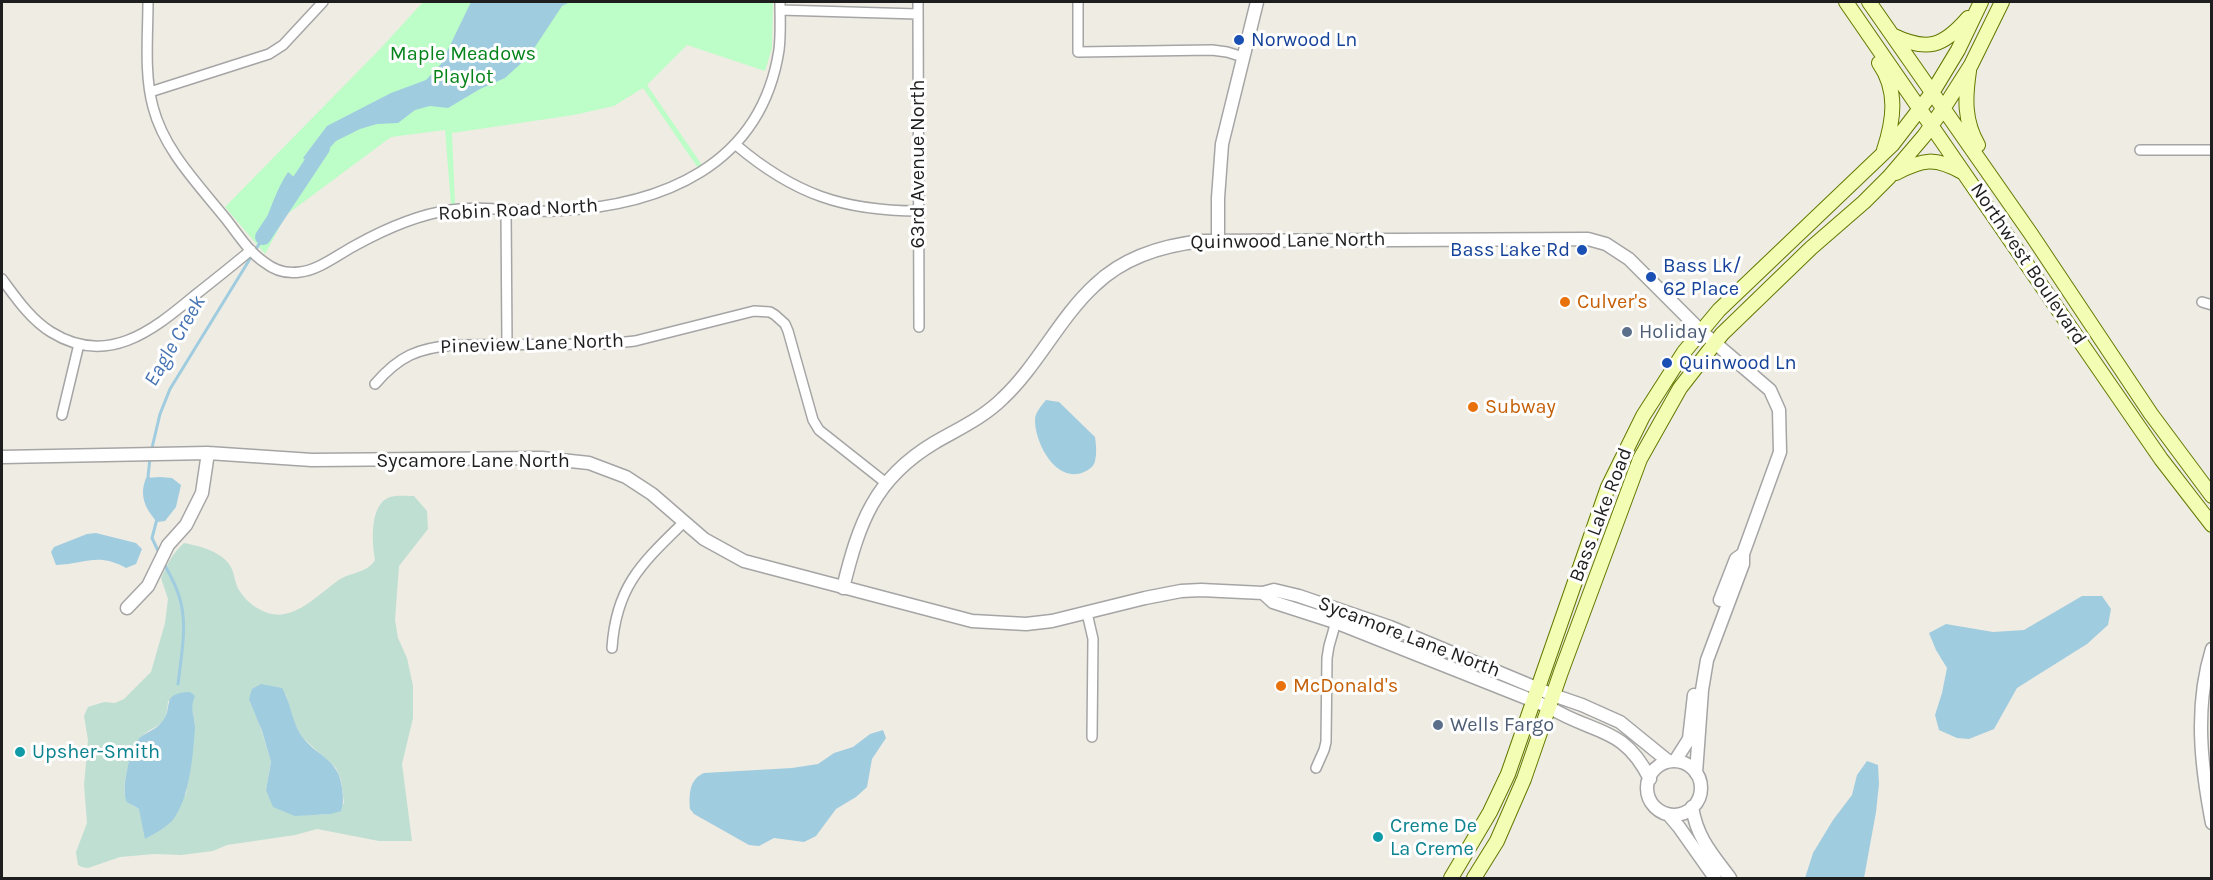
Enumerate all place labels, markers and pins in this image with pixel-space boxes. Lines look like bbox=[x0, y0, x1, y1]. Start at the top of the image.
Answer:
place label: Norwood Ln bbox=[1251, 28, 1357, 52]
marker: Norwood Ln bbox=[1232, 33, 1246, 47]
place label: Bass Lake Rd bbox=[1450, 238, 1570, 262]
marker: Bass Lake Rd bbox=[1575, 243, 1589, 257]
place label: Bass Lk/ 62 Place bbox=[1663, 254, 1741, 301]
marker: Bass Lk/ 62 Place bbox=[1644, 270, 1658, 284]
place label: Culver's bbox=[1577, 290, 1648, 314]
marker: Culver's bbox=[1558, 295, 1572, 309]
place label: Holiday bbox=[1639, 320, 1707, 344]
marker: Holiday bbox=[1620, 325, 1634, 339]
place label: Quinwood Ln bbox=[1679, 351, 1797, 375]
marker: Quinwood Ln bbox=[1660, 356, 1674, 370]
place label: Subway bbox=[1485, 395, 1556, 419]
marker: Subway bbox=[1466, 400, 1480, 414]
place label: McDonald's bbox=[1293, 674, 1398, 698]
marker: McDonald's bbox=[1274, 679, 1288, 693]
place label: Wells Fargo bbox=[1450, 713, 1554, 737]
marker: Wells Fargo bbox=[1431, 718, 1445, 732]
place label: Upsher-Smith bbox=[32, 740, 160, 764]
marker: Upsher-Smith bbox=[13, 745, 27, 759]
place label: Creme De La Creme bbox=[1390, 814, 1477, 861]
marker: Creme De La Creme bbox=[1371, 830, 1385, 844]

